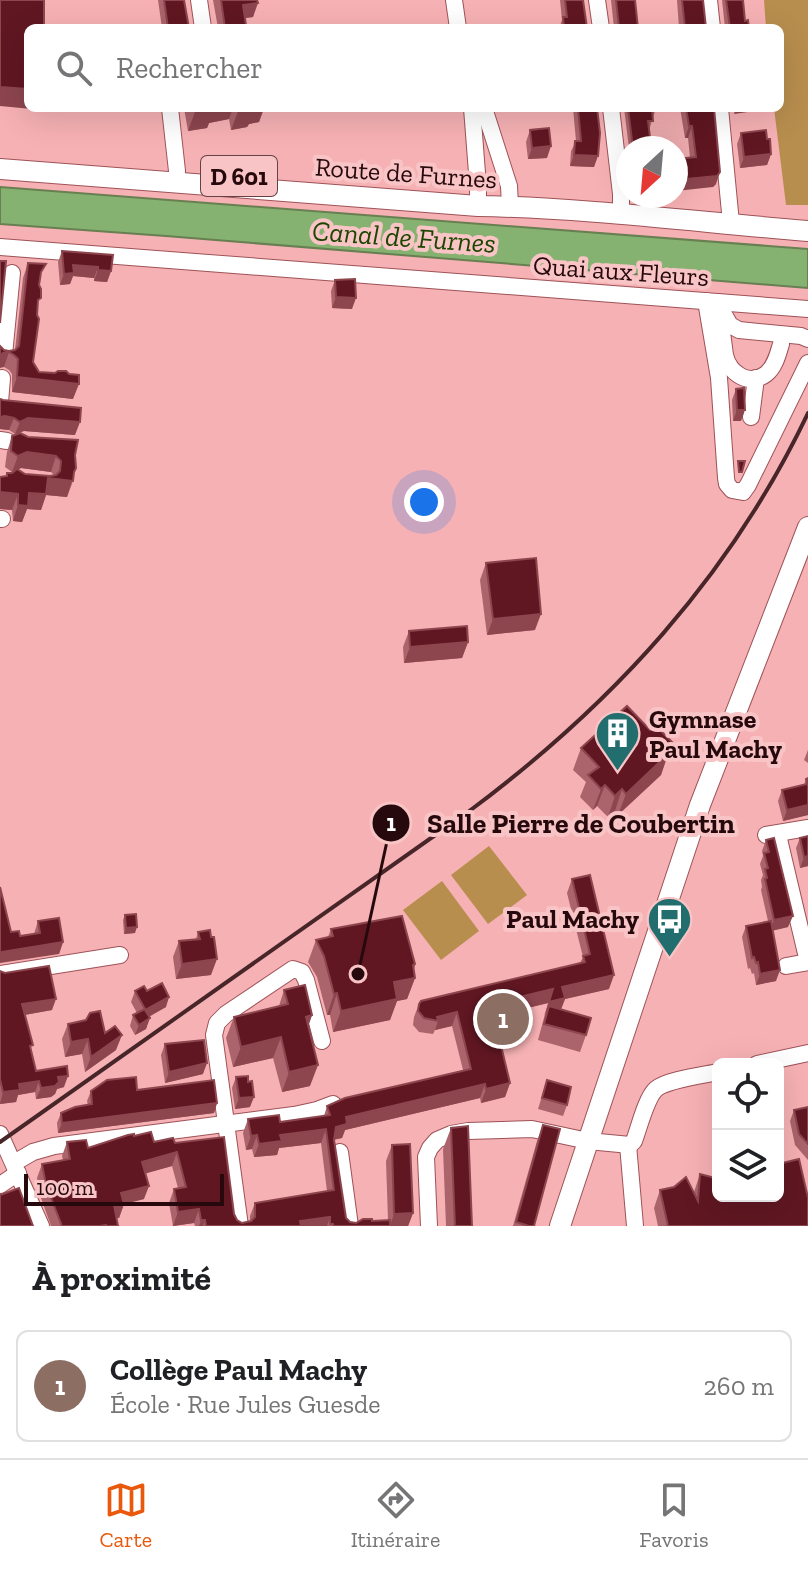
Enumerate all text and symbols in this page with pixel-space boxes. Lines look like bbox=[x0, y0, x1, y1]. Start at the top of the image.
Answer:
search box bbox=[24, 24, 784, 112]
icon: search bbox=[52, 46, 96, 90]
text: Rechercher bbox=[116, 50, 263, 86]
north arrow bbox=[616, 136, 688, 208]
street label: Route de Furnes bbox=[314, 151, 498, 195]
road number: D 601 bbox=[201, 156, 277, 196]
water label: Canal de Furnes bbox=[311, 214, 497, 260]
street label: Quai aux Fleurs bbox=[532, 249, 710, 293]
your location bbox=[404, 482, 444, 522]
place label: Gymnase Paul Machy bbox=[649, 703, 782, 765]
building icon: Gymnase Paul Machy bbox=[594, 710, 642, 773]
callout: Salle Pierre de Coubertin bbox=[371, 797, 751, 849]
text: Salle Pierre de Coubertin bbox=[427, 807, 735, 840]
text: 1 bbox=[386, 808, 396, 837]
bus stop icon: Paul Machy bbox=[646, 895, 694, 958]
place label: Paul Machy bbox=[506, 903, 639, 935]
pin: 1 bbox=[477, 989, 529, 1049]
map controls bbox=[712, 1058, 784, 1202]
button: locate bbox=[712, 1058, 784, 1130]
button: layers bbox=[712, 1130, 784, 1202]
scale bar bbox=[24, 1170, 224, 1206]
text: 100 m bbox=[36, 1174, 94, 1201]
text: À proximité bbox=[32, 1258, 211, 1299]
text: Collège Paul Machy bbox=[110, 1352, 367, 1388]
text: 1 bbox=[55, 1370, 65, 1402]
text: 260 m bbox=[703, 1370, 774, 1402]
text: École · Rue Jules Guesde bbox=[110, 1388, 381, 1420]
tab: Carte bbox=[99, 1478, 152, 1553]
tab: Itinéraire bbox=[351, 1478, 440, 1553]
tab: Favoris bbox=[639, 1478, 709, 1553]

